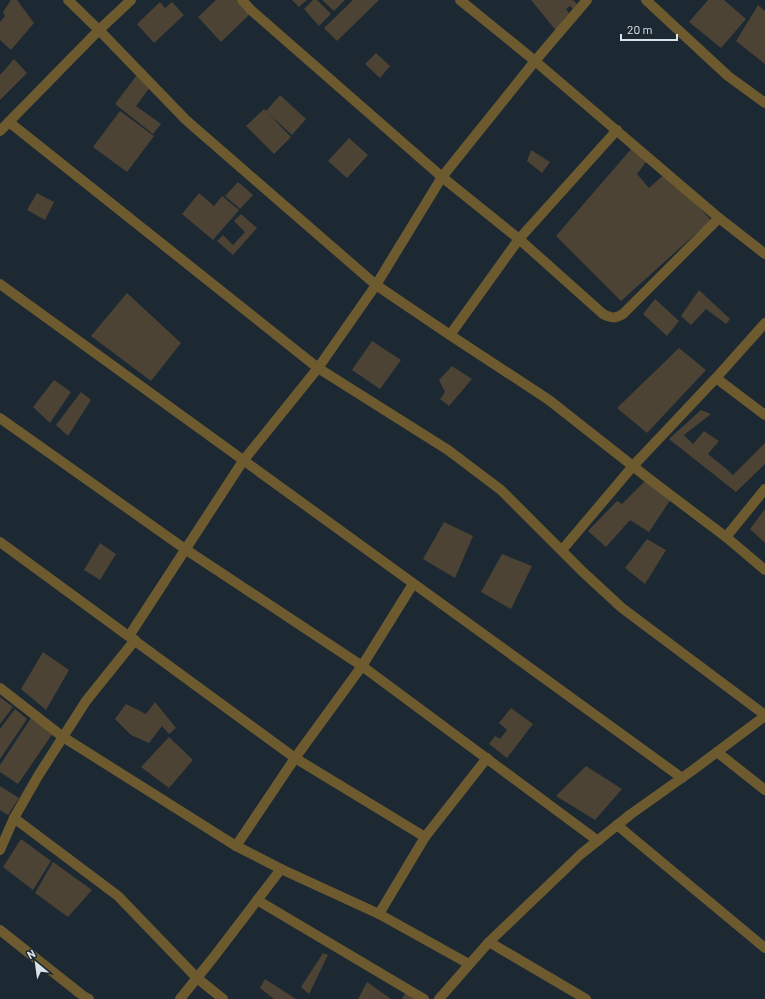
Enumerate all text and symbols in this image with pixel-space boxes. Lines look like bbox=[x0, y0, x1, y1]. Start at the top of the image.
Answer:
scale bar bbox=[621, 16, 677, 42]
text: 20 m bbox=[627, 22, 653, 36]
north arrow bbox=[16, 943, 56, 983]
text: N bbox=[25, 946, 37, 961]

